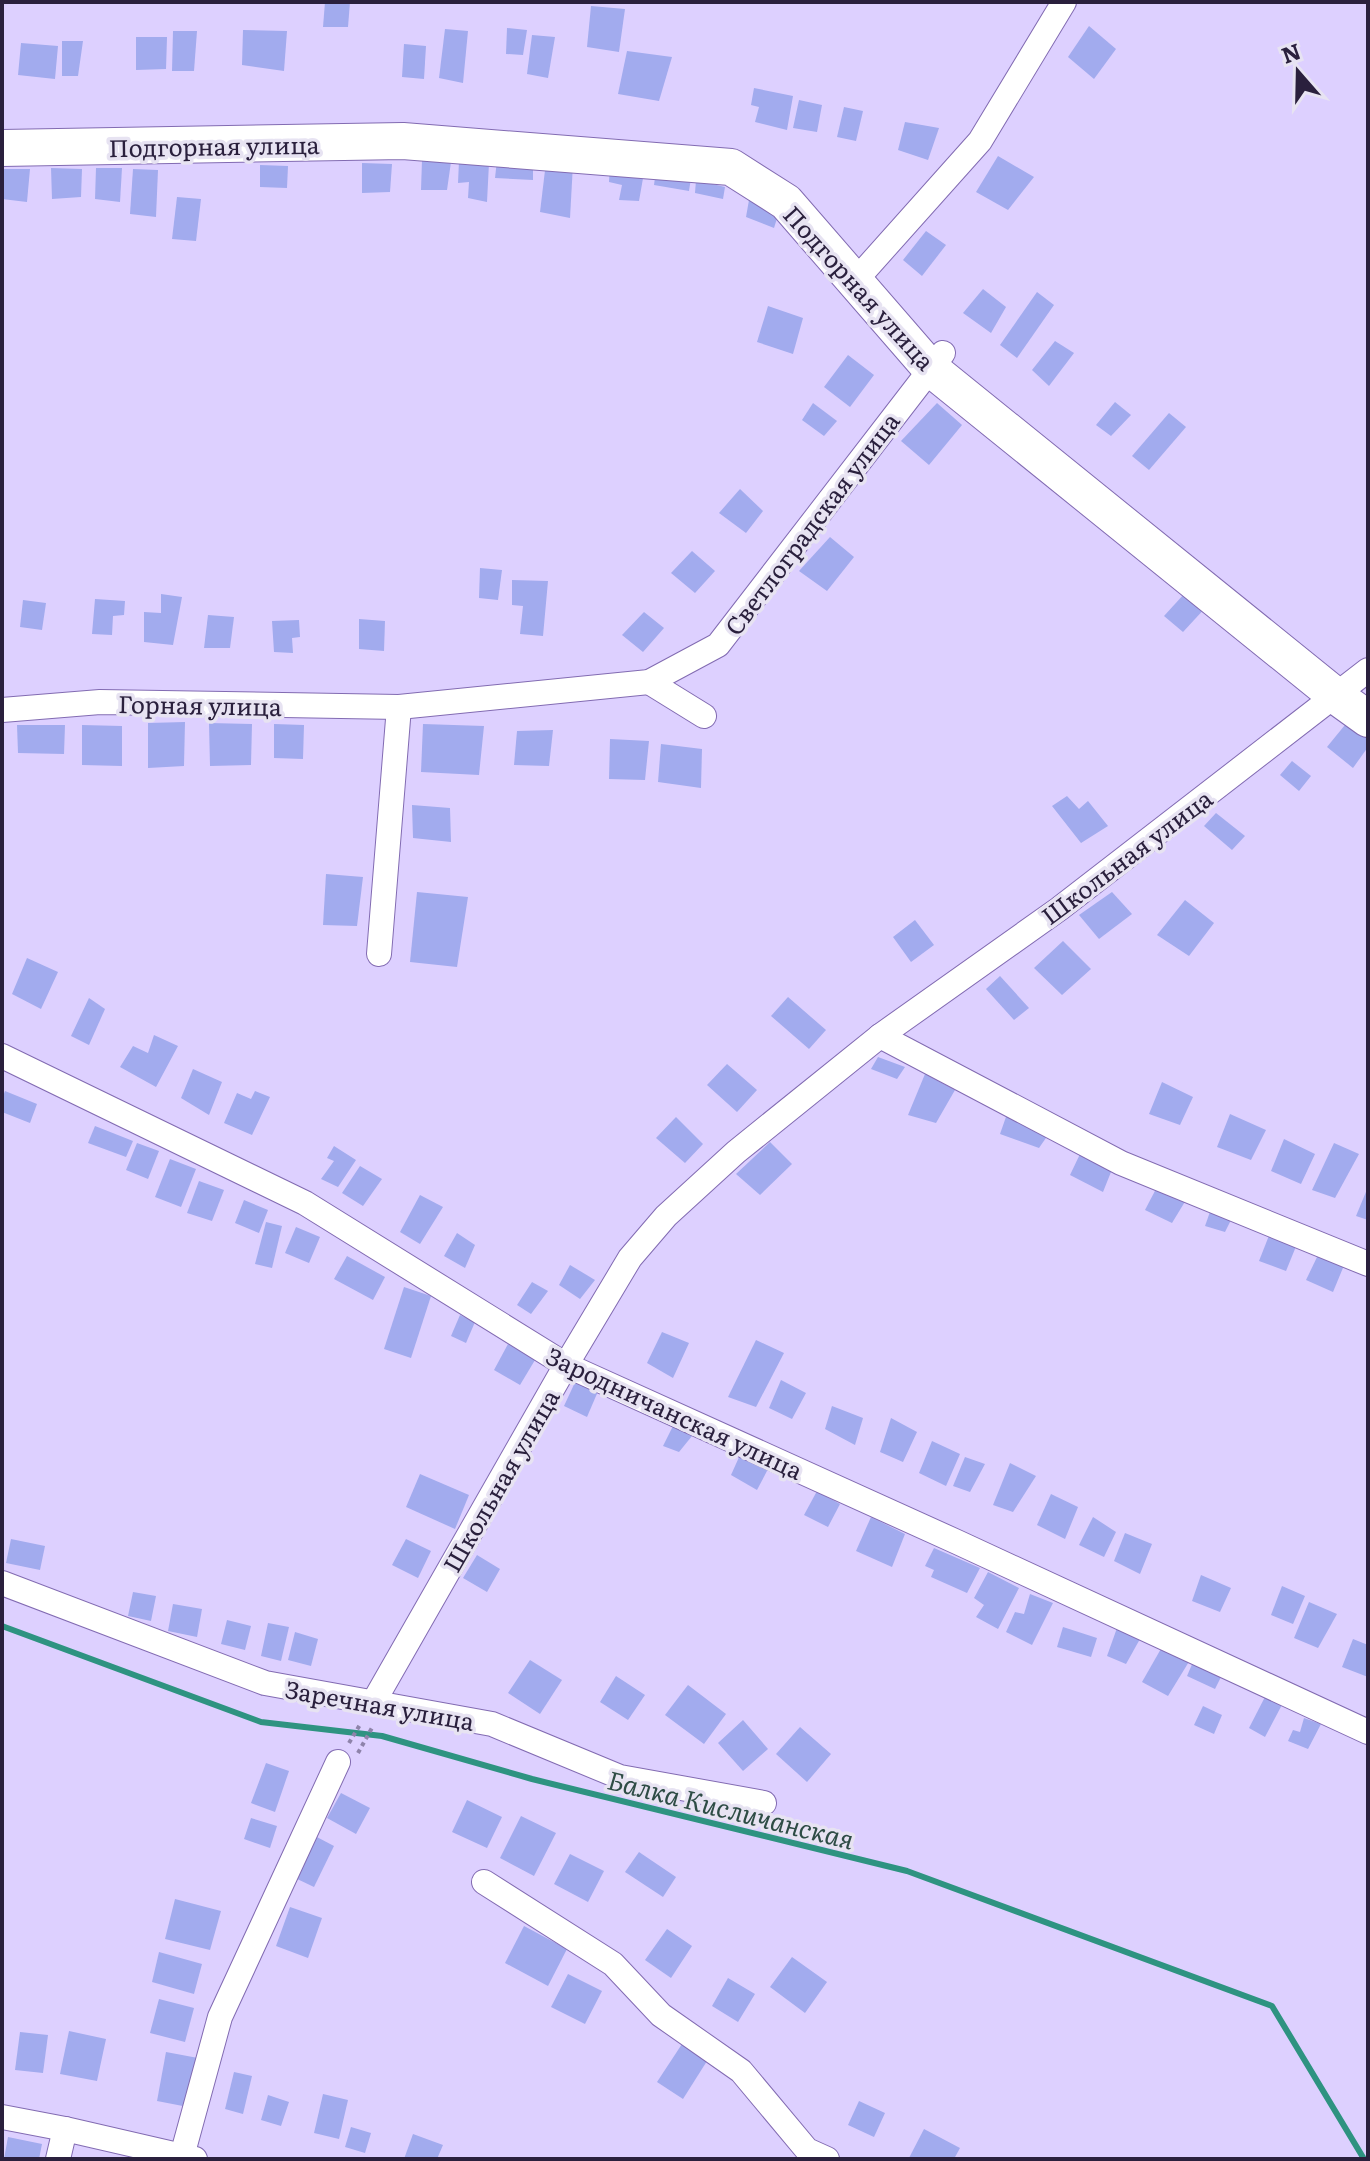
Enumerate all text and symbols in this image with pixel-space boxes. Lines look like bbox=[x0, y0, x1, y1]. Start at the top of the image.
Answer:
north arrow bbox=[1258, 32, 1338, 112]
text: N bbox=[1276, 33, 1305, 70]
street label: Подгорная улица bbox=[108, 126, 320, 164]
street label: Подгорная улица bbox=[776, 197, 944, 377]
street label: Светлоградская улица bbox=[715, 404, 907, 642]
street label: Горная улица bbox=[118, 685, 282, 723]
street label: Школьная улица bbox=[1033, 780, 1219, 932]
street label: Зародничанская улица bbox=[541, 1337, 809, 1487]
street label: Школьная улица bbox=[433, 1382, 567, 1578]
street label: Заречная улица bbox=[283, 1670, 477, 1738]
water label: Балка Кисличанская bbox=[604, 1759, 859, 1858]

